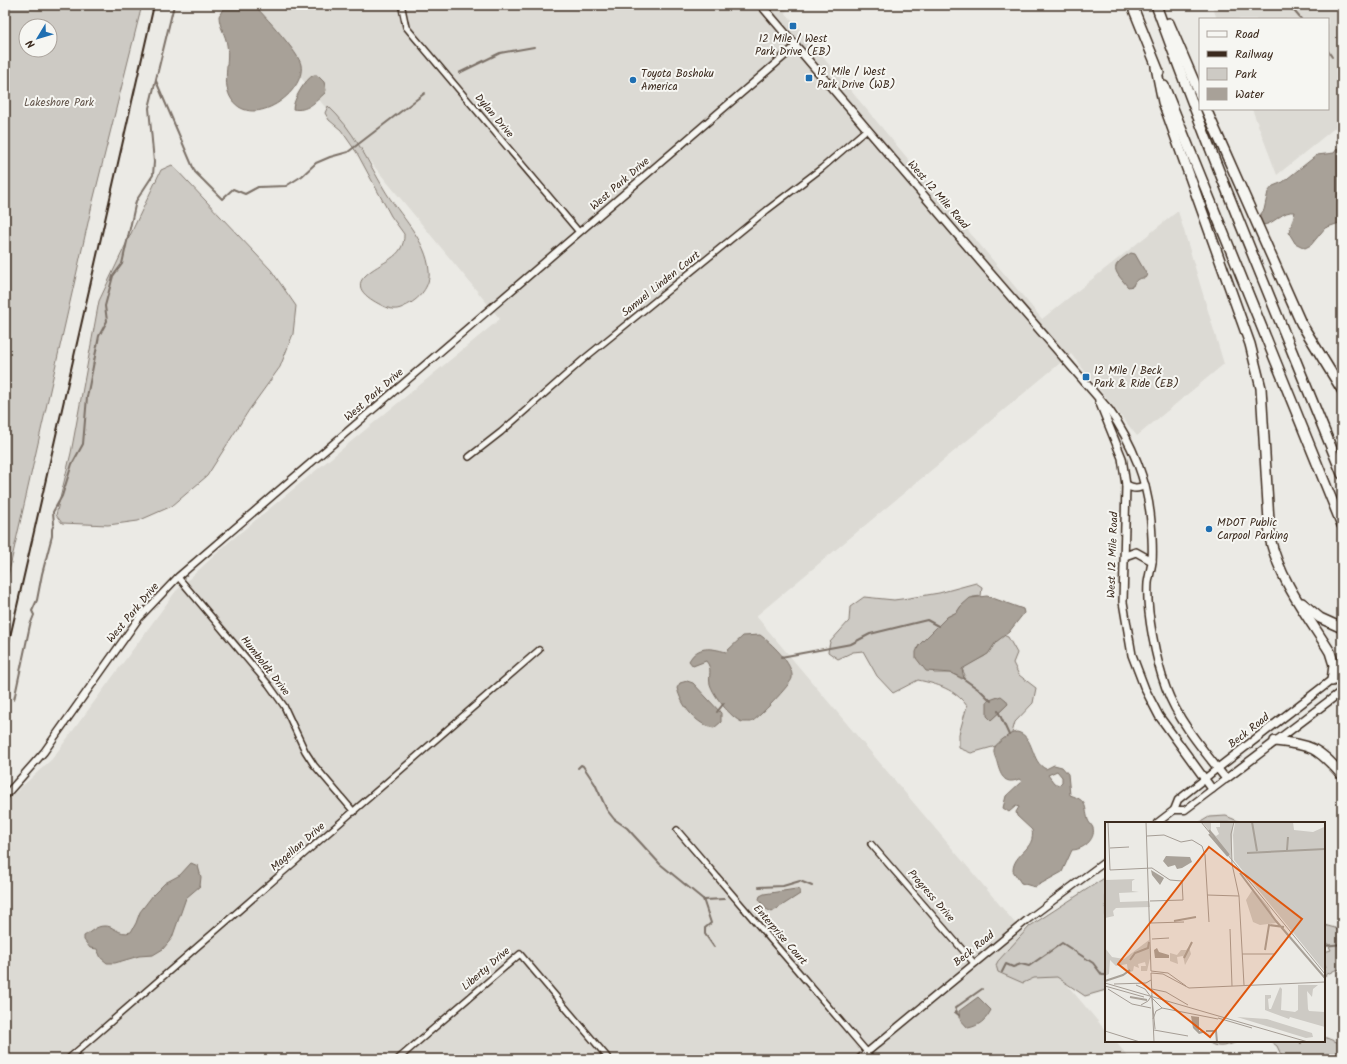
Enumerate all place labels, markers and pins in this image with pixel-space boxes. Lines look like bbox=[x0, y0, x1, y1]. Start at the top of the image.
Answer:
marker: 12 Mile / West Park Drive (EB) bbox=[788, 21, 798, 31]
place label: 12 Mile / West Park Drive (EB) bbox=[755, 30, 831, 61]
place label: 12 Mile / West Park Drive (WB) bbox=[817, 63, 895, 94]
place label: Toyota Boshoku America bbox=[641, 65, 715, 96]
marker: 12 Mile / West Park Drive (WB) bbox=[804, 73, 814, 83]
marker: Toyota Boshoku America bbox=[628, 75, 638, 85]
place label: 12 Mile / Beck Park & Ride (EB) bbox=[1094, 362, 1179, 393]
marker: 12 Mile / Beck Park & Ride (EB) bbox=[1081, 372, 1091, 382]
place label: MDOT Public Carpool Parking bbox=[1217, 514, 1288, 545]
marker: MDOT Public Carpool Parking bbox=[1204, 524, 1214, 534]

